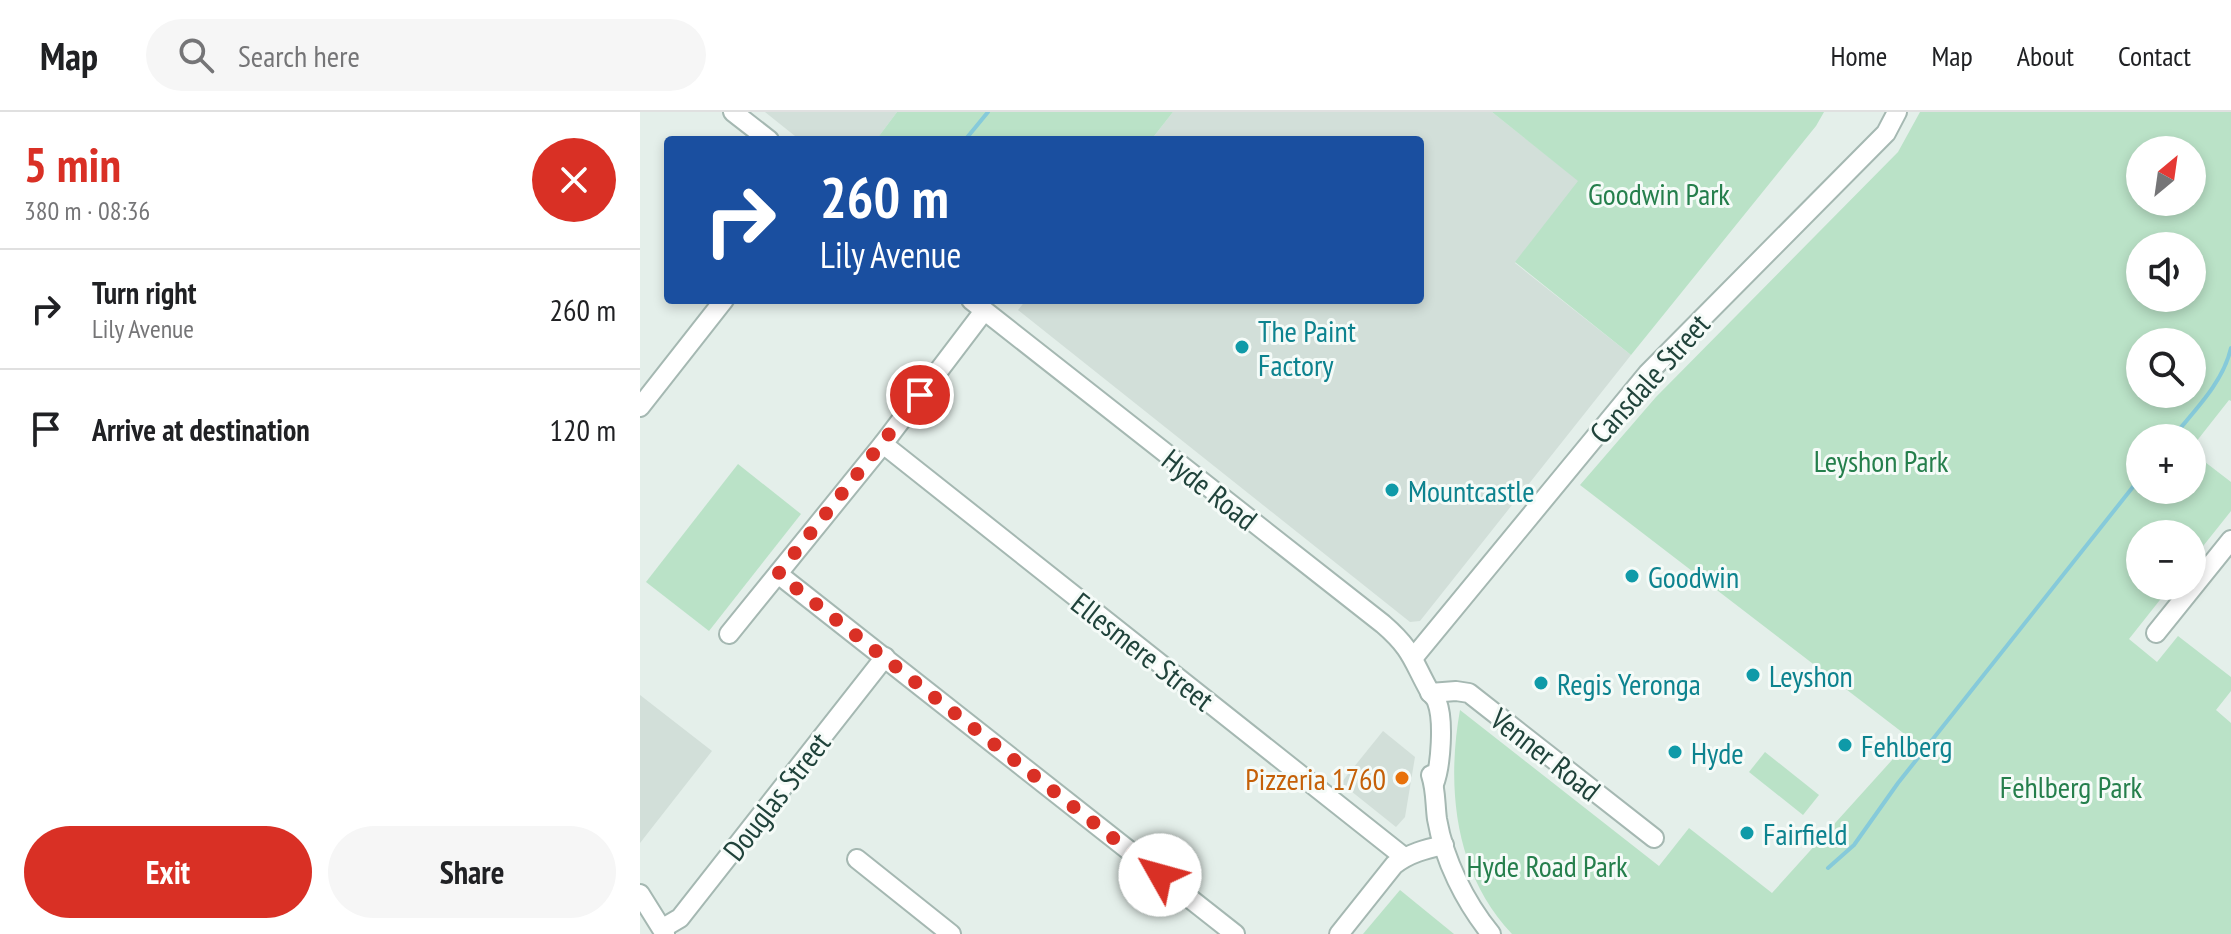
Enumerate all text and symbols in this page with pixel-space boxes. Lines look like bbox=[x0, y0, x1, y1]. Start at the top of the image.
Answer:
search box bbox=[146, 19, 706, 91]
text: Map bbox=[40, 31, 98, 80]
icon: search bbox=[174, 33, 218, 77]
text: Search here bbox=[238, 36, 360, 75]
text: Home bbox=[1831, 37, 1887, 74]
text: Map bbox=[1931, 37, 1973, 74]
text: About bbox=[2017, 37, 2074, 74]
text: Contact bbox=[2118, 37, 2191, 74]
text: 5 min bbox=[24, 133, 121, 195]
north arrow bbox=[2126, 136, 2206, 216]
map controls bbox=[2126, 136, 2206, 600]
button: close bbox=[532, 138, 616, 222]
text: 260 m bbox=[820, 161, 949, 233]
icon: right bbox=[688, 168, 792, 272]
park label: Goodwin Park bbox=[1588, 174, 1730, 213]
text: 380 m · 08:36 bbox=[24, 194, 150, 227]
text: Lily Avenue bbox=[820, 231, 961, 278]
button: sound bbox=[2126, 232, 2206, 312]
text: Turn right bbox=[92, 273, 196, 312]
icon: right bbox=[24, 287, 68, 331]
text: 260 m bbox=[550, 290, 616, 329]
street label: Cansdale Street bbox=[1580, 304, 1718, 451]
place label: The Paint Factory bbox=[1258, 311, 1357, 384]
text: Lily Avenue bbox=[92, 312, 194, 345]
button: search bbox=[2126, 328, 2206, 408]
marker: The Paint Factory bbox=[1233, 338, 1251, 356]
pin bbox=[886, 361, 954, 429]
icon: arrive bbox=[898, 373, 942, 417]
icon: arrive bbox=[24, 407, 68, 451]
text: Arrive at destination bbox=[92, 410, 310, 449]
text: 120 m bbox=[550, 410, 616, 449]
button: + bbox=[2126, 424, 2206, 504]
street label: Hyde Road bbox=[1155, 440, 1265, 538]
park label: Leyshon Park bbox=[1814, 441, 1949, 480]
place label: Mountcastle bbox=[1408, 471, 1535, 510]
marker: Mountcastle bbox=[1383, 481, 1401, 499]
button: − bbox=[2126, 520, 2206, 600]
place label: Goodwin bbox=[1648, 557, 1739, 596]
marker: Goodwin bbox=[1623, 567, 1641, 585]
street label: Ellesmere Street bbox=[1064, 583, 1223, 719]
place label: Leyshon bbox=[1769, 656, 1853, 695]
place label: Regis Yeronga bbox=[1557, 664, 1701, 703]
marker: Leyshon bbox=[1744, 666, 1762, 684]
marker: Regis Yeronga bbox=[1532, 674, 1550, 692]
street label: Venner Road bbox=[1482, 698, 1609, 809]
street label: Douglas Street bbox=[714, 723, 839, 868]
place label: Fehlberg bbox=[1861, 726, 1953, 765]
place label: Hyde bbox=[1691, 733, 1744, 772]
marker: Fehlberg bbox=[1836, 736, 1854, 754]
marker: Hyde bbox=[1666, 743, 1684, 761]
place label: Pizzeria 1760 bbox=[1245, 759, 1386, 798]
park label: Fehlberg Park bbox=[2000, 767, 2143, 806]
marker: Pizzeria 1760 bbox=[1393, 769, 1411, 787]
place label: Fairfield bbox=[1763, 814, 1848, 853]
marker: Fairfield bbox=[1738, 824, 1756, 842]
button: Exit bbox=[24, 826, 312, 918]
button: Share bbox=[328, 826, 616, 918]
position arrow bbox=[1118, 833, 1202, 917]
park label: Hyde Road Park bbox=[1466, 846, 1628, 885]

